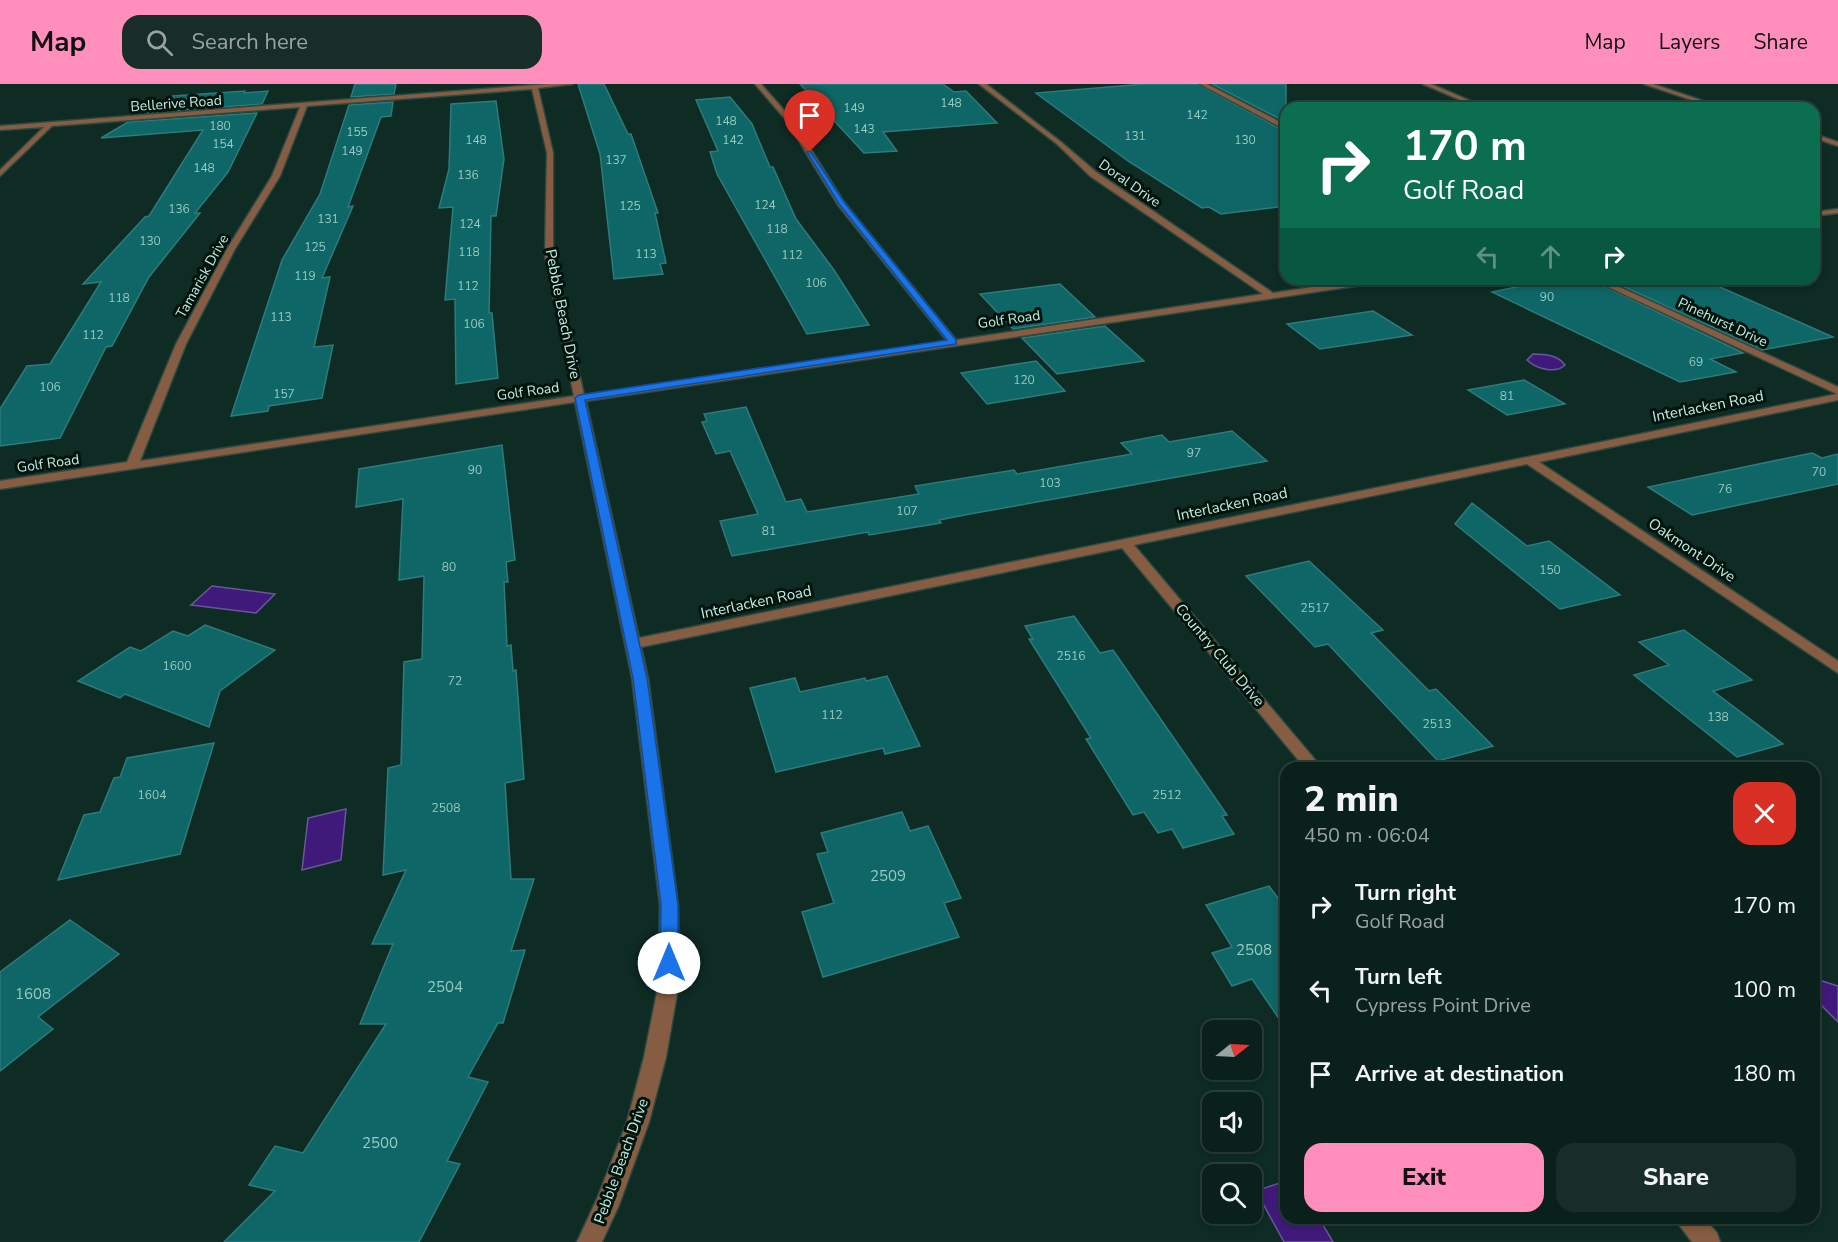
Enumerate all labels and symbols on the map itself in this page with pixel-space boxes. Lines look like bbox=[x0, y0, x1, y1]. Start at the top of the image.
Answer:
pin bbox=[784, 90, 835, 152]
street label: Bellerive Road bbox=[130, 91, 222, 116]
house number: 148 bbox=[940, 95, 962, 111]
house number: 149 bbox=[843, 100, 865, 116]
house number: 142 bbox=[1186, 107, 1208, 123]
house number: 148 bbox=[715, 113, 737, 129]
house number: 180 bbox=[209, 118, 231, 134]
house number: 143 bbox=[853, 121, 875, 137]
house number: 155 bbox=[346, 124, 368, 140]
house number: 131 bbox=[1124, 128, 1146, 144]
house number: 148 bbox=[465, 132, 487, 148]
house number: 142 bbox=[722, 132, 744, 148]
house number: 130 bbox=[1234, 132, 1256, 148]
house number: 154 bbox=[212, 136, 234, 152]
house number: 149 bbox=[341, 143, 363, 159]
house number: 137 bbox=[605, 152, 627, 168]
street label: Doral Drive bbox=[1095, 155, 1164, 212]
house number: 148 bbox=[193, 160, 215, 176]
house number: 136 bbox=[457, 167, 479, 183]
house number: 124 bbox=[754, 197, 776, 213]
house number: 125 bbox=[619, 198, 641, 214]
house number: 136 bbox=[168, 201, 190, 217]
house number: 131 bbox=[317, 211, 339, 227]
house number: 124 bbox=[459, 216, 481, 232]
house number: 118 bbox=[766, 221, 788, 237]
street label: Tamarisk Drive bbox=[172, 231, 233, 322]
house number: 130 bbox=[139, 233, 161, 249]
house number: 125 bbox=[304, 239, 326, 255]
house number: 118 bbox=[458, 244, 480, 260]
house number: 113 bbox=[635, 246, 657, 262]
street label: Pebble Beach Drive bbox=[541, 247, 585, 381]
house number: 112 bbox=[781, 247, 803, 263]
house number: 119 bbox=[294, 268, 316, 284]
house number: 106 bbox=[805, 275, 827, 291]
house number: 112 bbox=[457, 278, 479, 294]
house number: 90 bbox=[1540, 289, 1554, 305]
house number: 118 bbox=[108, 290, 130, 306]
street label: Pinehurst Drive bbox=[1675, 293, 1771, 351]
street label: Golf Road bbox=[977, 306, 1042, 333]
house number: 113 bbox=[270, 309, 292, 325]
house number: 106 bbox=[463, 316, 485, 332]
house number: 112 bbox=[82, 327, 104, 343]
house number: 69 bbox=[1689, 354, 1703, 370]
house number: 120 bbox=[1013, 372, 1035, 388]
street label: Golf Road bbox=[496, 378, 561, 405]
house number: 106 bbox=[39, 379, 61, 395]
street label: Interlacken Road bbox=[1651, 385, 1765, 427]
house number: 157 bbox=[273, 386, 295, 402]
house number: 81 bbox=[1500, 388, 1514, 404]
house number: 97 bbox=[1187, 445, 1201, 461]
street label: Golf Road bbox=[16, 450, 81, 477]
house number: 90 bbox=[468, 462, 482, 478]
house number: 70 bbox=[1812, 464, 1826, 480]
house number: 103 bbox=[1039, 475, 1061, 491]
house number: 76 bbox=[1718, 481, 1732, 497]
street label: Interlacken Road bbox=[1175, 482, 1289, 526]
house number: 107 bbox=[896, 503, 918, 519]
street label: Oakmont Drive bbox=[1644, 513, 1740, 587]
house number: 81 bbox=[762, 523, 776, 539]
house number: 80 bbox=[442, 559, 456, 575]
house number: 150 bbox=[1539, 562, 1561, 578]
street label: Interlacken Road bbox=[699, 580, 813, 624]
street label: Country Club Drive bbox=[1171, 599, 1269, 711]
house number: 2517 bbox=[1301, 600, 1329, 616]
house number: 2516 bbox=[1057, 648, 1085, 664]
house number: 1600 bbox=[163, 658, 191, 674]
house number: 72 bbox=[448, 673, 462, 689]
house number: 112 bbox=[821, 707, 843, 723]
house number: 138 bbox=[1707, 709, 1729, 725]
house number: 2513 bbox=[1423, 716, 1451, 732]
house number: 1604 bbox=[138, 787, 166, 803]
house number: 2512 bbox=[1153, 787, 1181, 803]
house number: 2508 bbox=[432, 800, 460, 816]
house number: 2509 bbox=[870, 866, 906, 886]
position arrow bbox=[637, 931, 701, 995]
house number: 2508 bbox=[1236, 940, 1272, 960]
house number: 2504 bbox=[427, 977, 463, 997]
house number: 1608 bbox=[15, 984, 51, 1004]
north arrow bbox=[1202, 1020, 1262, 1080]
street label: Pebble Beach Drive bbox=[589, 1096, 653, 1226]
house number: 2500 bbox=[362, 1133, 398, 1153]

